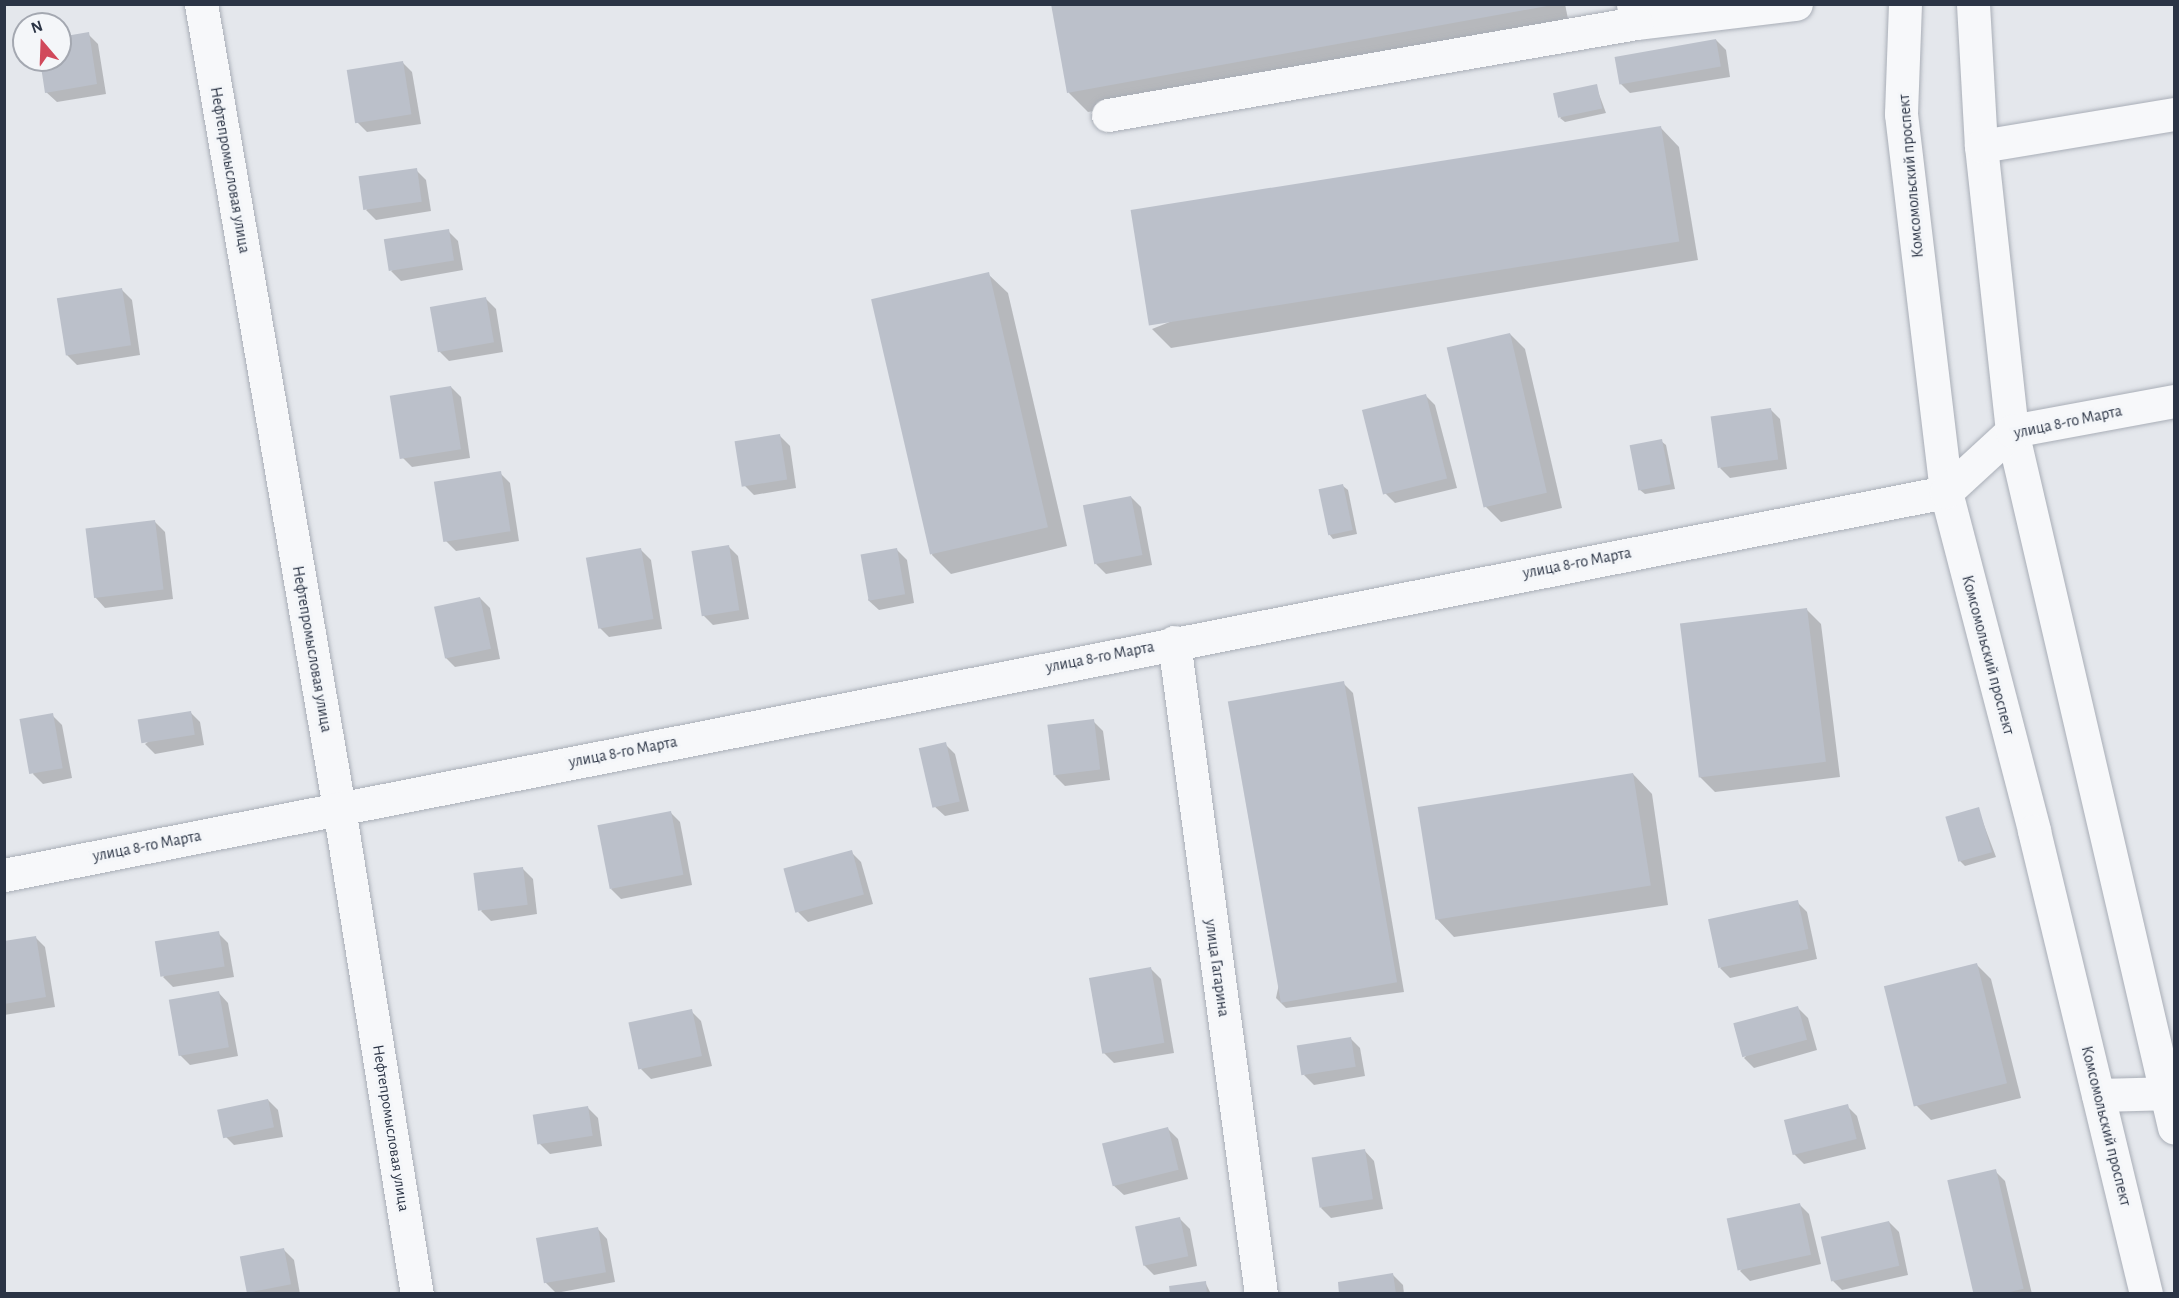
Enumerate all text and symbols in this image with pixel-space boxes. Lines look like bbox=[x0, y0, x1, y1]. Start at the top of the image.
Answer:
north arrow bbox=[12, 12, 72, 72]
text: N bbox=[29, 17, 45, 36]
street label: Нефтепромысловая улица bbox=[206, 85, 254, 255]
street label: Комсомольский проспект bbox=[1894, 93, 1928, 259]
street label: улица 8-го Марта bbox=[2012, 401, 2124, 443]
street label: улица 8-го Марта bbox=[1521, 543, 1633, 583]
street label: Нефтепромысловая улица bbox=[288, 564, 336, 734]
street label: Комсомольский проспект bbox=[1957, 573, 2019, 737]
street label: улица 8-го Марта bbox=[1044, 637, 1156, 677]
street label: улица 8-го Марта bbox=[567, 732, 679, 772]
street label: улица 8-го Марта bbox=[91, 826, 203, 866]
street label: улица Гагарина bbox=[1201, 918, 1233, 1018]
street label: Нефтепромысловая улица bbox=[368, 1043, 414, 1213]
street label: Комсомольский проспект bbox=[2077, 1044, 2135, 1208]

